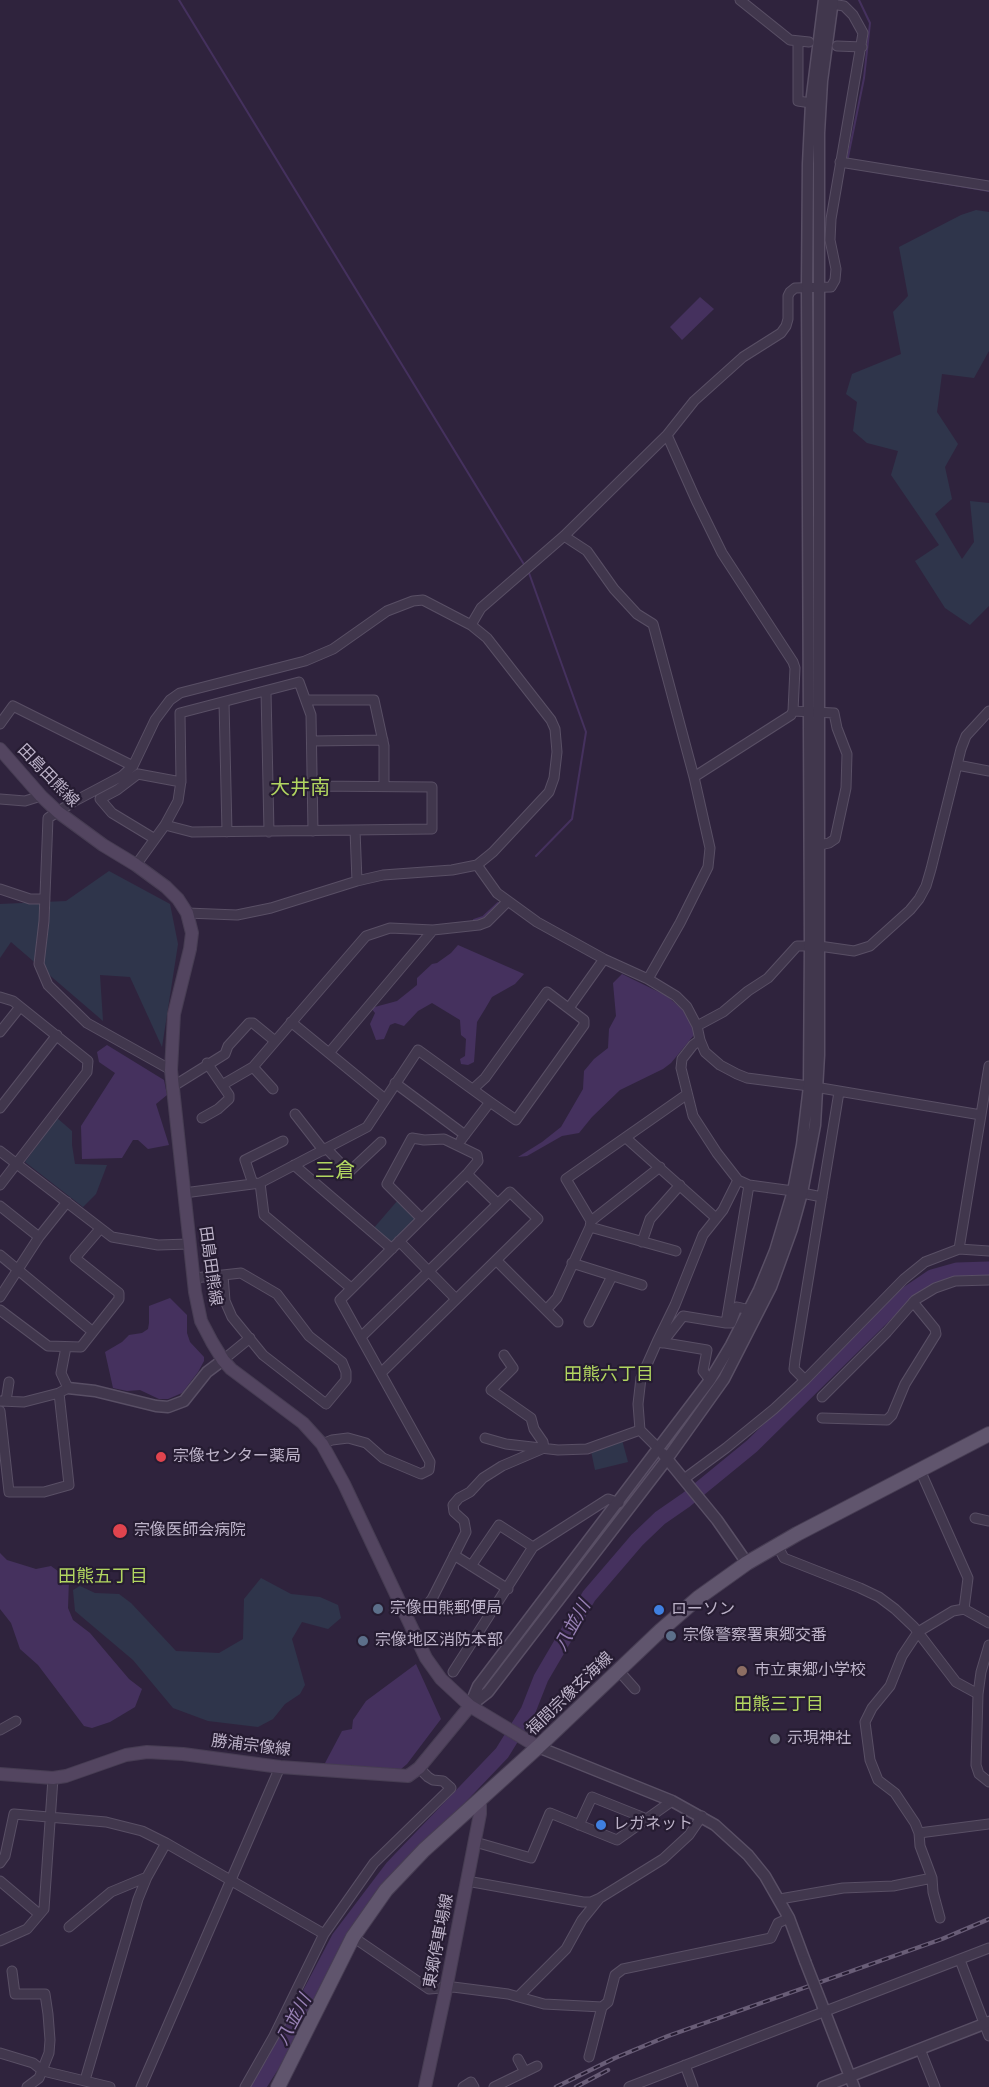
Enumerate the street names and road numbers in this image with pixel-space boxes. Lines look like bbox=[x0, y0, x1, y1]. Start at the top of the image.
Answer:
street label: 田島田熊線 bbox=[13, 741, 83, 811]
street label: 田島田熊線 bbox=[195, 1225, 225, 1307]
street label: 福間宗像玄海線 bbox=[523, 1648, 617, 1740]
street label: 勝浦宗像線 bbox=[210, 1732, 292, 1760]
street label: 東郷停車場線 bbox=[420, 1892, 458, 1990]

